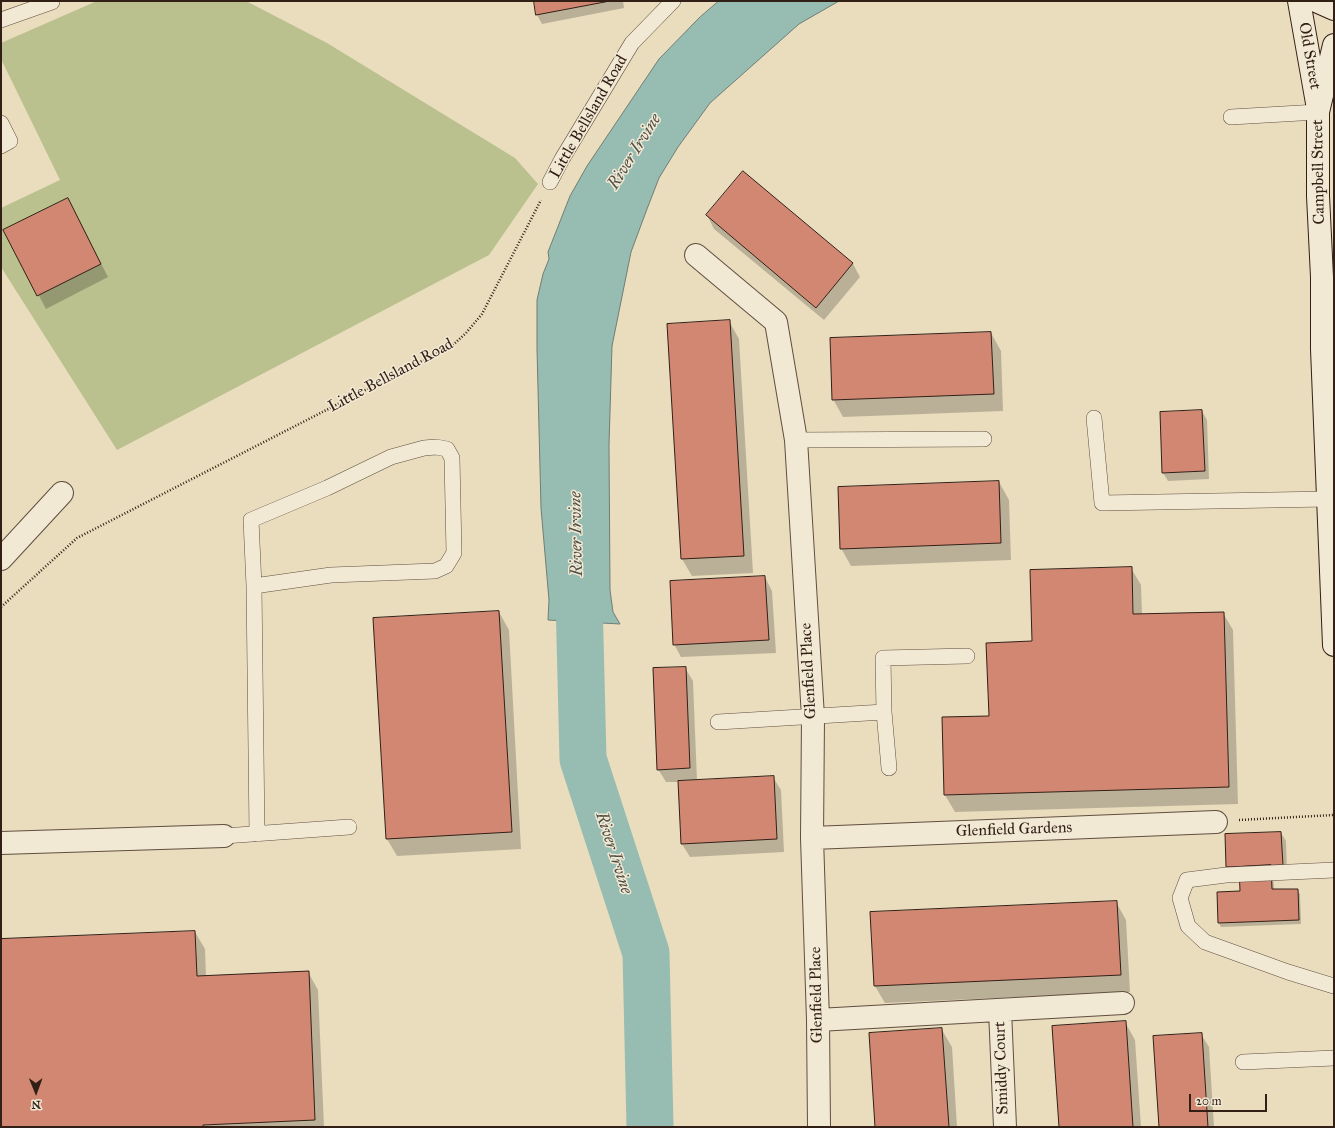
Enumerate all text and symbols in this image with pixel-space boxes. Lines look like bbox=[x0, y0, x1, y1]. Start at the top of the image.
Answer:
street label: Old Street bbox=[1294, 21, 1324, 91]
street label: Little Bellsland Road bbox=[546, 52, 632, 182]
water label: River Irvine bbox=[604, 111, 666, 193]
street label: Campbell Street bbox=[1308, 119, 1330, 225]
street label: Little Bellsland Road bbox=[325, 335, 457, 417]
water label: River Irvine bbox=[566, 491, 588, 577]
street label: Glenfield Place bbox=[797, 622, 821, 720]
water label: River Irvine bbox=[590, 809, 636, 897]
street label: Glenfield Gardens bbox=[955, 818, 1073, 842]
street label: Glenfield Place bbox=[807, 947, 827, 1043]
street label: Smiddy Court bbox=[991, 1021, 1013, 1115]
north arrow bbox=[16, 1072, 56, 1112]
scale bar bbox=[1191, 1086, 1269, 1112]
text: 20 m bbox=[1196, 1094, 1222, 1108]
text: N bbox=[31, 1098, 41, 1111]

